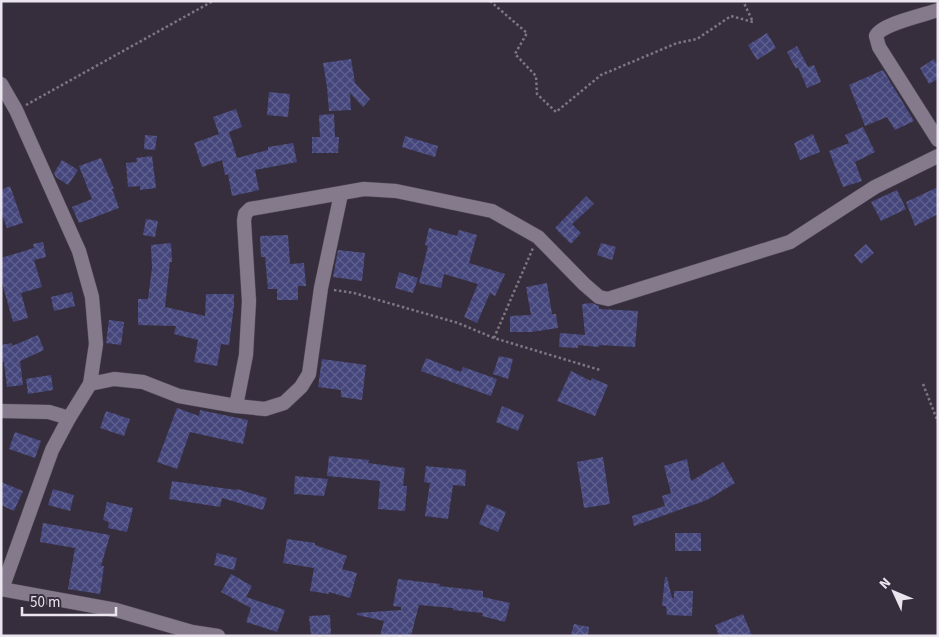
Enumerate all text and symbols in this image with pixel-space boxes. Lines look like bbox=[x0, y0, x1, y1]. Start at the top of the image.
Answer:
north arrow bbox=[869, 567, 919, 617]
text: N bbox=[875, 573, 896, 594]
scale bar bbox=[22, 584, 116, 616]
text: 50 m bbox=[30, 592, 60, 613]

